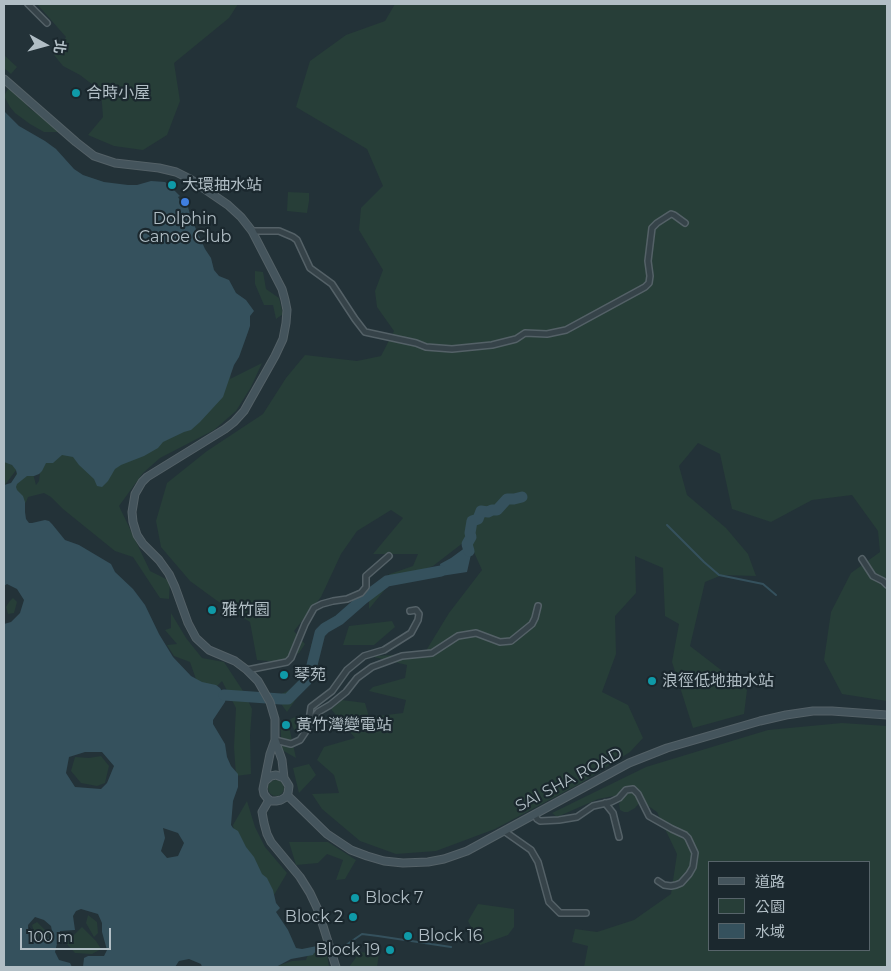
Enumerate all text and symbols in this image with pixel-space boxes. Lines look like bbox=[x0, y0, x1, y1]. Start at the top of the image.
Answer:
north arrow bbox=[20, 20, 70, 70]
text: 北 bbox=[50, 39, 70, 55]
place label: 合時小屋 bbox=[86, 83, 150, 103]
marker: 合時小屋 bbox=[70, 87, 82, 99]
place label: 大環抽水站 bbox=[182, 175, 262, 195]
marker: 大環抽水站 bbox=[166, 179, 178, 191]
marker: Dolphin Canoe Club bbox=[179, 196, 191, 208]
place label: Dolphin Canoe Club bbox=[139, 209, 231, 247]
place label: 雅竹園 bbox=[222, 600, 270, 620]
marker: 雅竹園 bbox=[206, 604, 218, 616]
place label: 琴苑 bbox=[294, 665, 326, 685]
marker: 琴苑 bbox=[278, 669, 290, 681]
place label: 浪徑低地抽水站 bbox=[662, 671, 774, 691]
marker: 浪徑低地抽水站 bbox=[646, 675, 658, 687]
place label: 黃竹灣變電站 bbox=[296, 715, 392, 735]
marker: 黃竹灣變電站 bbox=[280, 719, 292, 731]
street label: SAI SHA ROAD bbox=[512, 744, 626, 816]
legend bbox=[708, 861, 871, 951]
text: 道路 bbox=[755, 872, 785, 891]
place label: Block 7 bbox=[365, 888, 423, 908]
marker: Block 7 bbox=[349, 892, 361, 904]
text: 公園 bbox=[755, 897, 785, 916]
place label: Block 2 bbox=[285, 907, 343, 927]
marker: Block 2 bbox=[347, 911, 359, 923]
scale bar bbox=[22, 918, 114, 950]
text: 水域 bbox=[755, 922, 785, 941]
place label: Block 16 bbox=[418, 926, 483, 946]
text: 100 m bbox=[28, 927, 73, 946]
marker: Block 16 bbox=[402, 930, 414, 942]
place label: Block 19 bbox=[315, 940, 380, 960]
marker: Block 19 bbox=[384, 944, 396, 956]

